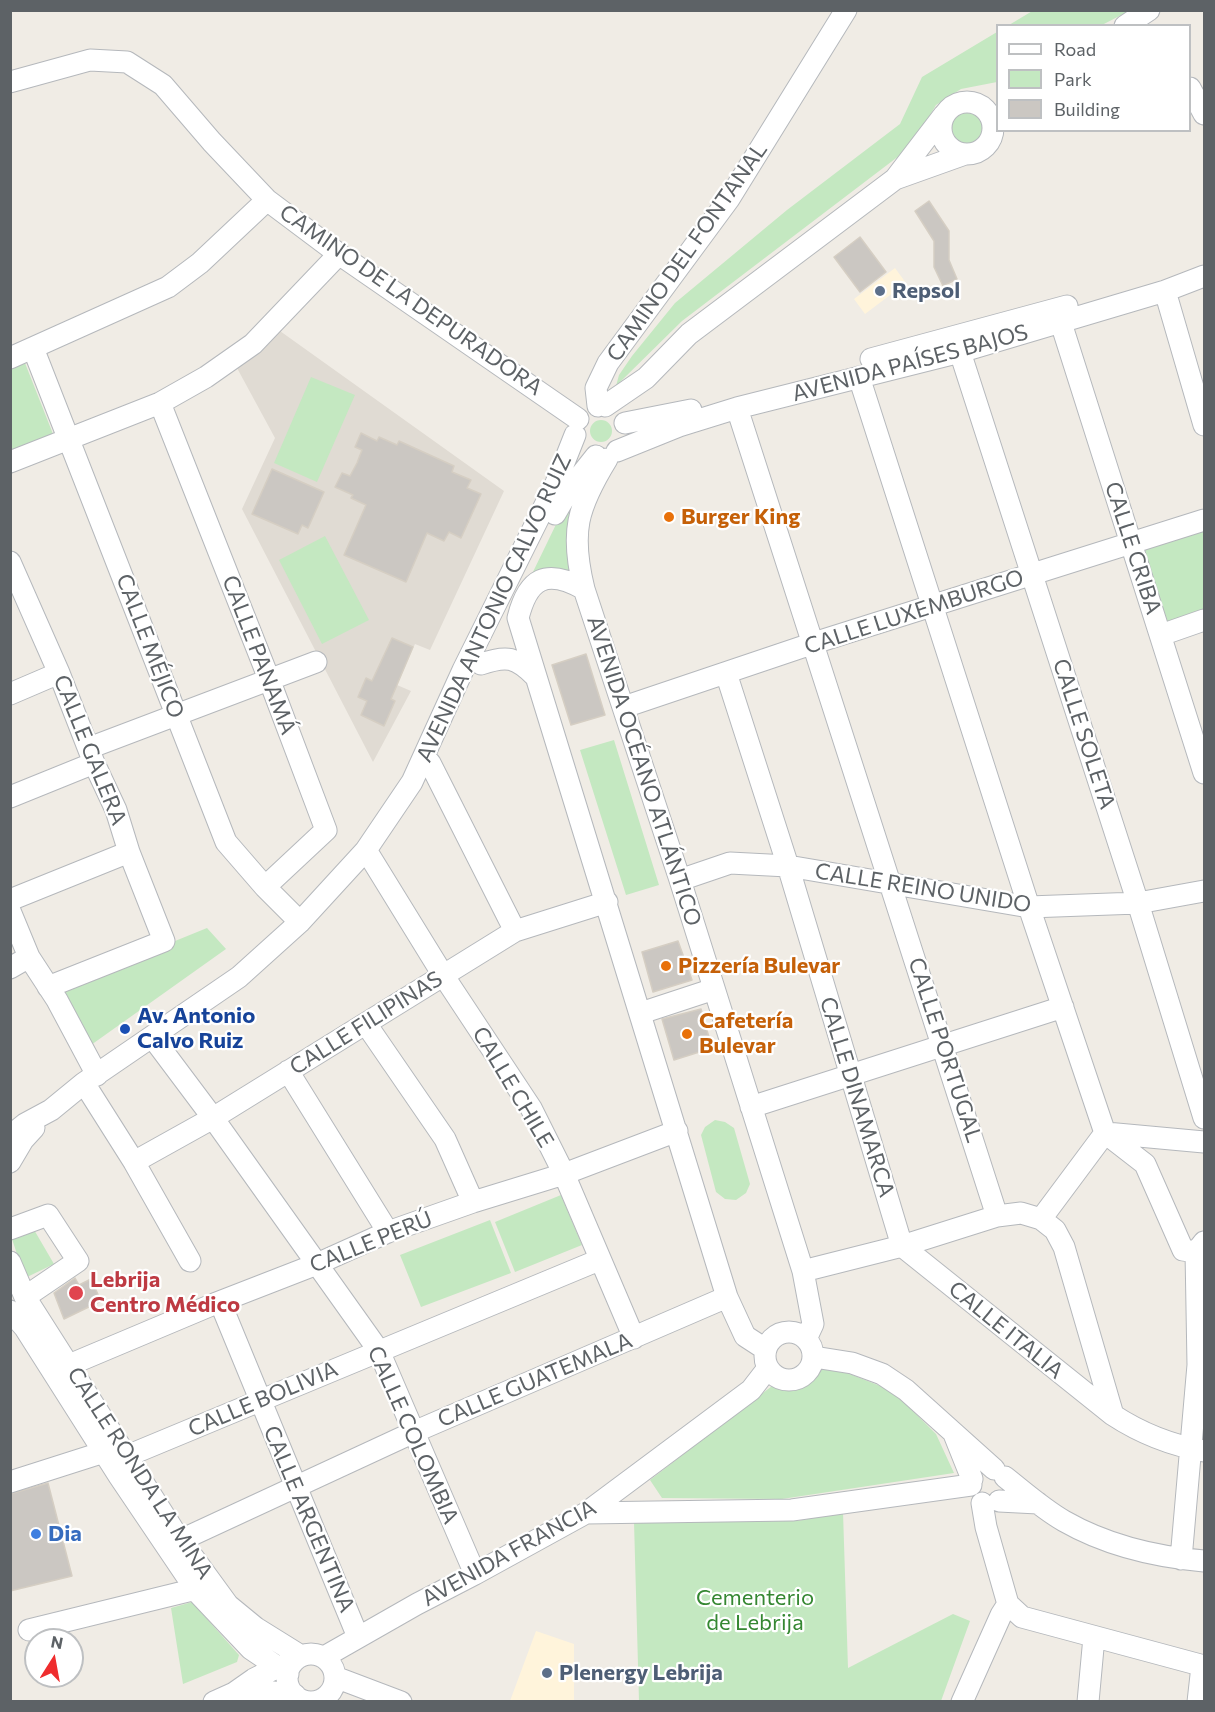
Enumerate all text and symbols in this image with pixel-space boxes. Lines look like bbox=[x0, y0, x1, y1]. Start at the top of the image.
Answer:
legend bbox=[996, 24, 1191, 132]
text: Road bbox=[1054, 38, 1096, 60]
text: Park bbox=[1054, 68, 1092, 90]
text: Building bbox=[1054, 98, 1120, 120]
street label: CAMINO DEL FONTANAL bbox=[601, 137, 773, 367]
street label: CAMINO DE LA DEPURADORA bbox=[274, 199, 548, 401]
place label: Repsol bbox=[892, 278, 960, 304]
marker: Repsol bbox=[873, 284, 887, 298]
street label: AVENIDA PAÍSES BAJOS bbox=[789, 319, 1031, 407]
street label: AVENIDA ANTONIO CALVO RUIZ bbox=[411, 450, 577, 766]
street label: CALLE CRIBA bbox=[1099, 478, 1167, 618]
place label: Burger King bbox=[681, 504, 800, 530]
marker: Burger King bbox=[662, 510, 676, 524]
street label: CALLE LUXEMBURGO bbox=[801, 564, 1027, 660]
street label: CALLE MÉJICO bbox=[110, 570, 190, 722]
street label: CALLE PANAMÁ bbox=[216, 572, 302, 738]
street label: AVENIDA OCÉANO ATLÁNTICO bbox=[581, 613, 707, 929]
street label: CALLE SOLETA bbox=[1047, 655, 1121, 813]
street label: CALLE GALERA bbox=[48, 671, 132, 829]
street label: CALLE REINO UNIDO bbox=[813, 858, 1033, 918]
place label: Pizzería Bulevar bbox=[678, 953, 840, 979]
street label: CALLE PORTUGAL bbox=[903, 954, 987, 1146]
marker: Pizzería Bulevar bbox=[659, 959, 673, 973]
street label: CALLE FILIPINAS bbox=[285, 965, 447, 1081]
street label: CALLE DINAMARCA bbox=[814, 994, 900, 1200]
place label: Av. Antonio Calvo Ruiz bbox=[137, 1003, 255, 1054]
place label: Cafetería Bulevar bbox=[699, 1008, 793, 1060]
marker: Av. Antonio Calvo Ruiz bbox=[118, 1022, 132, 1036]
street label: CALLE CHILE bbox=[467, 1022, 559, 1152]
marker: Cafetería Bulevar bbox=[680, 1027, 694, 1041]
street label: CALLE PERÚ bbox=[306, 1205, 436, 1279]
place label: Lebrija Centro Médico bbox=[90, 1267, 240, 1318]
street label: CALLE ITALIA bbox=[943, 1276, 1069, 1384]
marker: Lebrija Centro Médico bbox=[67, 1284, 85, 1302]
street label: CALLE GUATEMALA bbox=[434, 1327, 636, 1433]
street label: CALLE COLOMBIA bbox=[362, 1342, 464, 1528]
street label: CALLE BOLIVIA bbox=[184, 1356, 342, 1442]
street label: CALLE RONDA LA MINA bbox=[62, 1362, 218, 1584]
street label: CALLE ARGENTINA bbox=[258, 1422, 360, 1616]
street label: AVENIDA FRANCIA bbox=[417, 1494, 601, 1612]
place label: Dia bbox=[48, 1521, 82, 1547]
marker: Dia bbox=[29, 1527, 43, 1541]
park label: Cementerio de Lebrija bbox=[696, 1585, 814, 1636]
north arrow bbox=[24, 1628, 84, 1688]
text: N bbox=[49, 1631, 65, 1652]
place label: Plenergy Lebrija bbox=[559, 1660, 723, 1686]
marker: Plenergy Lebrija bbox=[540, 1666, 554, 1680]

